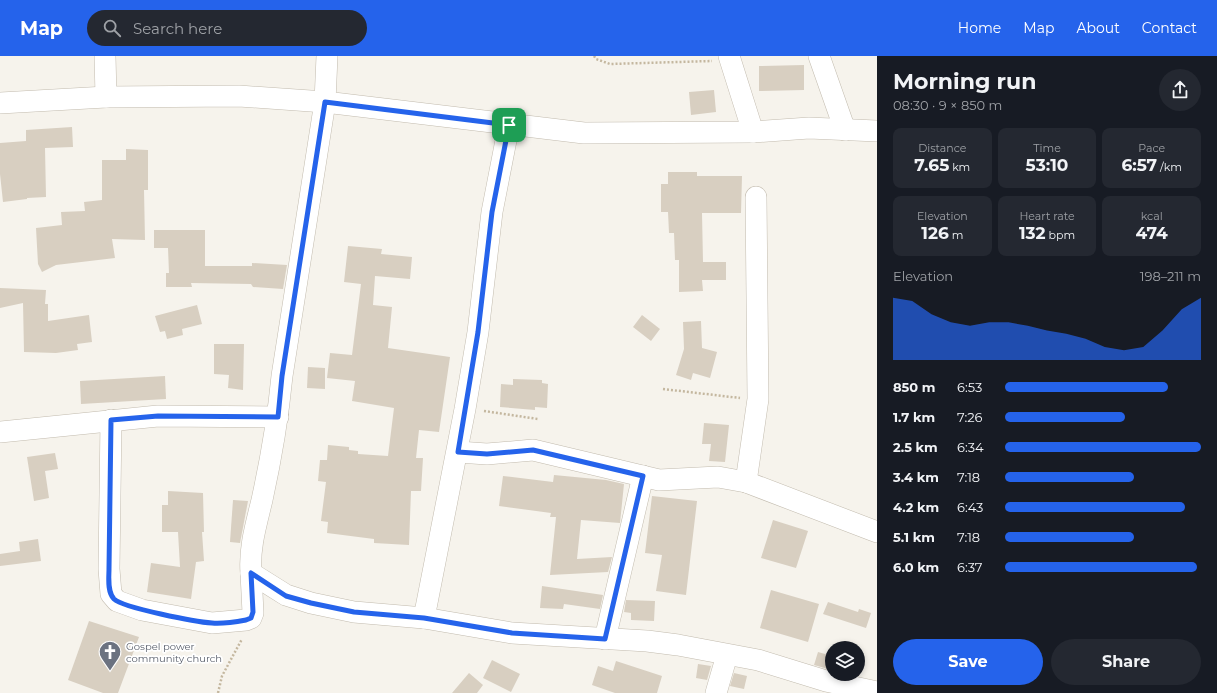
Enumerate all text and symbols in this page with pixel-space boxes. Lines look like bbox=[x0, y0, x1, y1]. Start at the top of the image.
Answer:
search box bbox=[87, 10, 367, 46]
text: Map bbox=[20, 17, 63, 40]
icon: search bbox=[101, 17, 123, 39]
text: Search here bbox=[133, 19, 222, 38]
text: Home bbox=[958, 19, 1001, 37]
text: Map bbox=[1023, 19, 1054, 37]
text: About bbox=[1076, 19, 1120, 37]
text: Contact bbox=[1142, 19, 1197, 37]
text: Morning run bbox=[893, 68, 1036, 95]
button: share bbox=[1159, 69, 1201, 111]
text: 08:30 · 9 × 850 m bbox=[893, 97, 1002, 113]
pin bbox=[492, 108, 526, 142]
icon: arrive bbox=[498, 114, 520, 136]
text: Distance bbox=[918, 141, 966, 155]
text: Time bbox=[1033, 141, 1061, 155]
text: Pace bbox=[1138, 141, 1165, 155]
text: 7.65 bbox=[914, 155, 949, 175]
text: 53:10 bbox=[1026, 155, 1068, 175]
text: 6:57 bbox=[1121, 155, 1157, 175]
text: km bbox=[949, 160, 970, 174]
text: /km bbox=[1157, 160, 1182, 174]
text: Elevation bbox=[917, 209, 968, 223]
text: Heart rate bbox=[1019, 209, 1075, 223]
text: kcal bbox=[1141, 209, 1163, 223]
text: 126 bbox=[921, 223, 949, 243]
text: 132 bbox=[1019, 223, 1046, 243]
text: 474 bbox=[1136, 223, 1168, 243]
text: m bbox=[949, 228, 963, 242]
text: bpm bbox=[1046, 228, 1075, 242]
text: Elevation bbox=[893, 268, 953, 284]
text: 198–211 m bbox=[1140, 268, 1201, 284]
text: 850 m bbox=[893, 379, 935, 395]
text: 6:53 bbox=[957, 379, 982, 395]
text: 1.7 km bbox=[893, 409, 935, 425]
text: 7:26 bbox=[957, 409, 982, 425]
text: 2.5 km bbox=[893, 439, 938, 455]
text: 6:34 bbox=[957, 439, 984, 455]
text: 3.4 km bbox=[893, 469, 939, 485]
text: 7:18 bbox=[957, 469, 980, 485]
text: 4.2 km bbox=[893, 499, 939, 515]
text: 6:43 bbox=[957, 499, 983, 515]
text: 5.1 km bbox=[893, 529, 935, 545]
text: 7:18 bbox=[957, 529, 980, 545]
text: 6.0 km bbox=[893, 559, 939, 575]
text: 6:37 bbox=[957, 559, 983, 575]
church icon: Gospel power community church bbox=[97, 639, 123, 672]
button: Save bbox=[893, 639, 1043, 685]
button: Share bbox=[1051, 639, 1201, 685]
place label: Gospel power community church bbox=[126, 640, 222, 665]
map controls bbox=[825, 641, 865, 681]
button: layers bbox=[825, 641, 865, 681]

